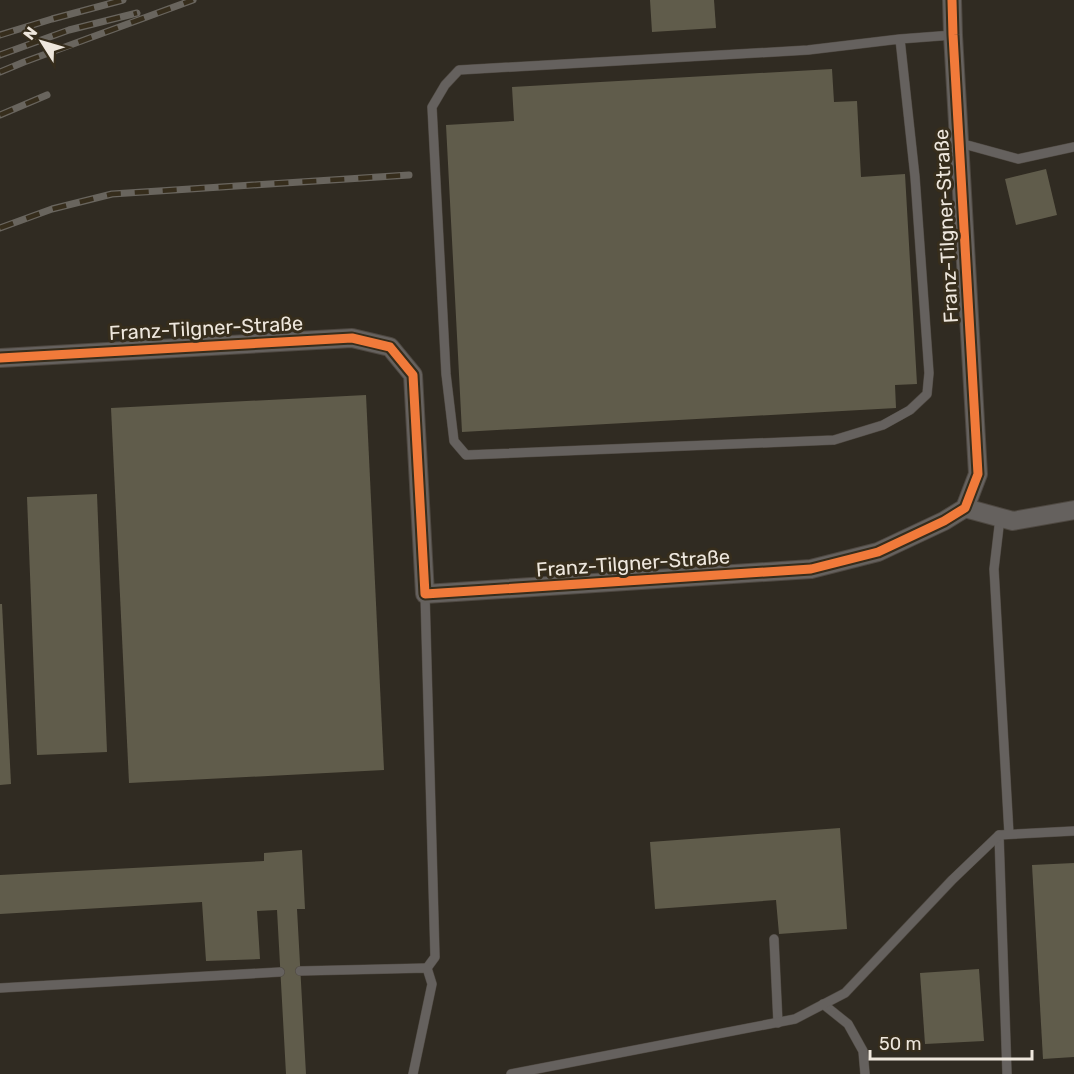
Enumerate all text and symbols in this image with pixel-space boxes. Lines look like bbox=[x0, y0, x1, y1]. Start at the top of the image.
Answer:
north arrow bbox=[12, 12, 72, 72]
text: N bbox=[19, 23, 41, 44]
street label: Franz-Tilgner-Straße bbox=[929, 128, 963, 324]
street label: Franz-Tilgner-Straße bbox=[108, 311, 304, 345]
street label: Franz-Tilgner-Straße bbox=[535, 544, 731, 582]
scale bar bbox=[870, 1023, 1032, 1061]
text: 50 m bbox=[879, 1033, 922, 1055]

